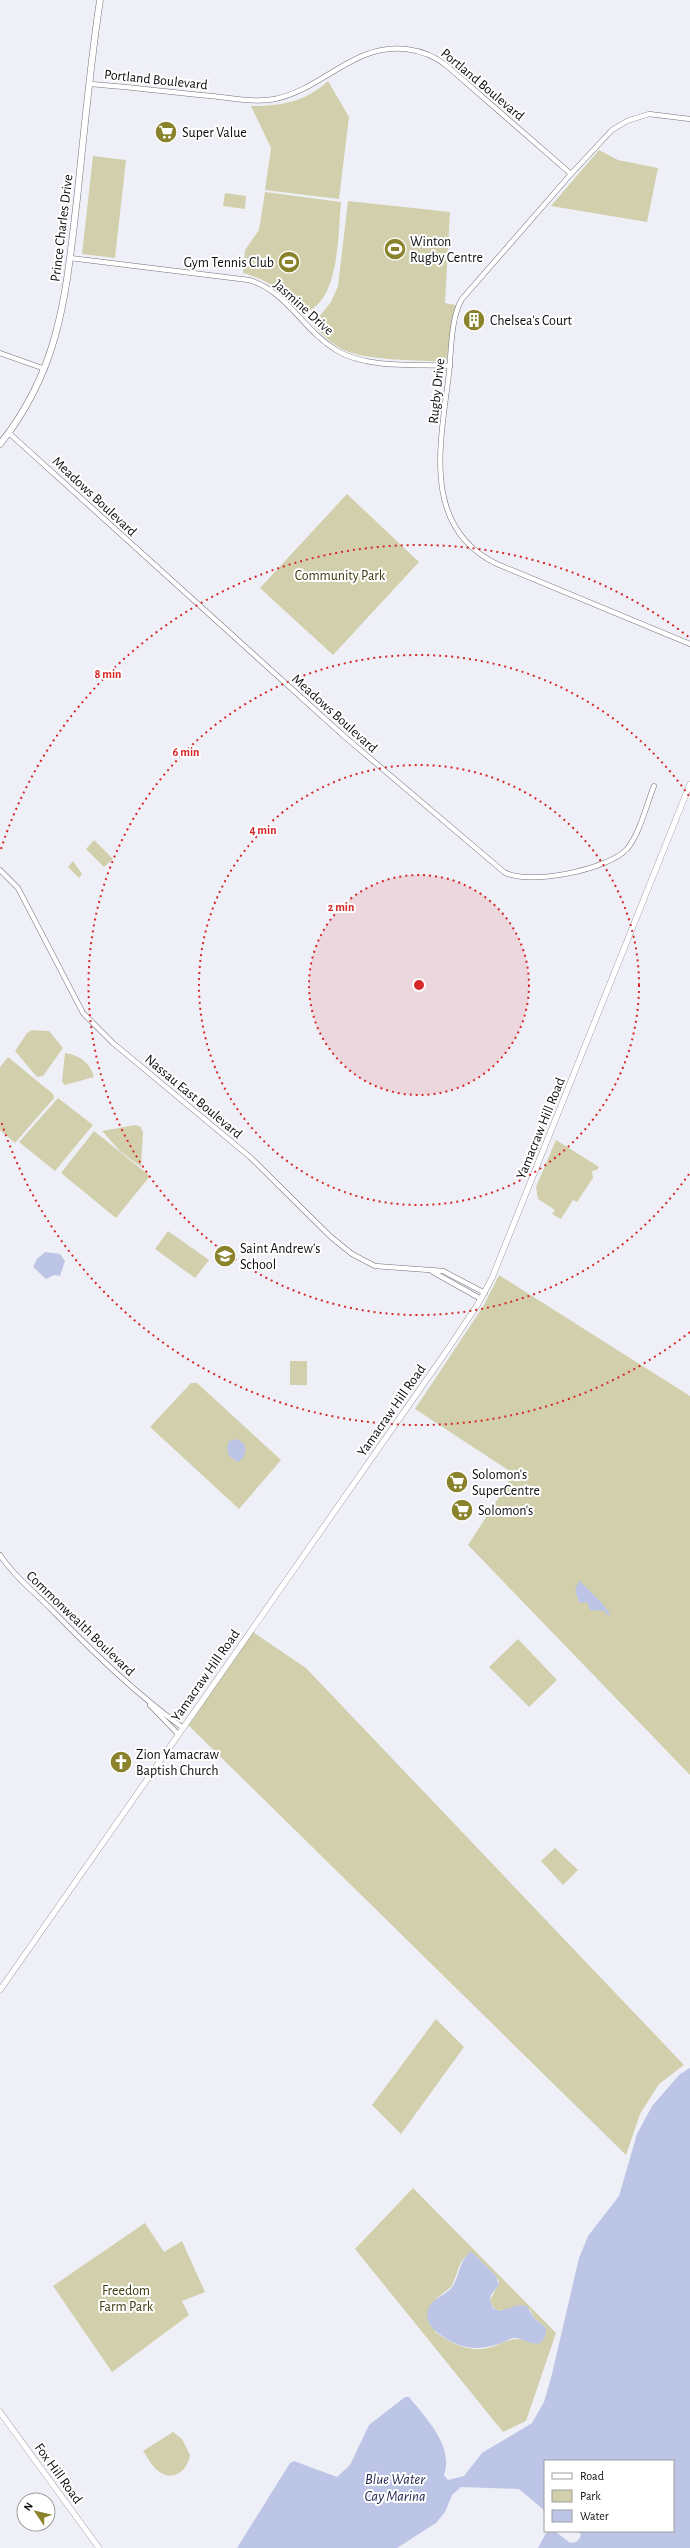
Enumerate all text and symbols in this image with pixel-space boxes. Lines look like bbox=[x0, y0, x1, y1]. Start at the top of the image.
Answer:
street label: Portland Boulevard bbox=[438, 46, 527, 124]
street label: Portland Boulevard bbox=[103, 68, 208, 92]
supermarket icon: Super Value bbox=[153, 119, 179, 145]
place label: Super Value bbox=[182, 126, 247, 140]
street label: Prince Charles Drive bbox=[48, 174, 76, 283]
place label: Winton Rugby Centre bbox=[410, 235, 483, 265]
sports icon: Winton Rugby Centre bbox=[382, 236, 408, 262]
sports icon: Gym Tennis Club bbox=[276, 249, 302, 275]
place label: Gym Tennis Club bbox=[184, 256, 274, 270]
street label: Jasmine Drive bbox=[271, 277, 336, 338]
building icon: Chelsea's Court bbox=[461, 307, 487, 333]
place label: Chelsea's Court bbox=[490, 314, 572, 328]
street label: Rugby Drive bbox=[427, 358, 447, 425]
street label: Meadows Boulevard bbox=[49, 454, 139, 539]
park label: Community Park bbox=[295, 569, 386, 583]
text: 8 min bbox=[95, 668, 121, 680]
street label: Meadows Boulevard bbox=[289, 672, 380, 756]
text: 6 min bbox=[173, 746, 199, 758]
text: 4 min bbox=[249, 824, 277, 836]
text: 2 min bbox=[328, 901, 354, 913]
centre of rings bbox=[412, 978, 426, 992]
street label: Nassau East Boulevard bbox=[142, 1052, 245, 1141]
street label: Yamacraw Hill Road bbox=[514, 1076, 568, 1181]
place label: Saint Andrew's School bbox=[240, 1242, 321, 1272]
school or university icon: Saint Andrew's School bbox=[212, 1243, 238, 1269]
street label: Yamacraw Hill Road bbox=[355, 1362, 429, 1459]
place label: Solomon's SuperCentre bbox=[472, 1468, 540, 1498]
supermarket icon: Solomon's SuperCentre bbox=[444, 1469, 470, 1495]
supermarket icon: Solomon's bbox=[449, 1497, 475, 1523]
place label: Solomon's bbox=[478, 1504, 533, 1518]
street label: Commonwealth Boulevard bbox=[23, 1569, 137, 1679]
street label: Yamacraw Hill Road bbox=[169, 1627, 243, 1724]
place label: Zion Yamacraw Baptish Church bbox=[136, 1748, 219, 1778]
church icon: Zion Yamacraw Baptish Church bbox=[108, 1749, 134, 1775]
park label: Freedom Farm Park bbox=[99, 2284, 154, 2314]
street label: Fox Hill Road bbox=[32, 2441, 85, 2506]
legend bbox=[544, 2460, 674, 2532]
text: Road bbox=[580, 2470, 604, 2482]
water label: Blue Water Cay Marina bbox=[364, 2472, 426, 2504]
text: Park bbox=[580, 2490, 601, 2502]
north arrow bbox=[16, 2492, 56, 2532]
text: N bbox=[22, 2500, 35, 2513]
text: Water bbox=[580, 2510, 609, 2522]

